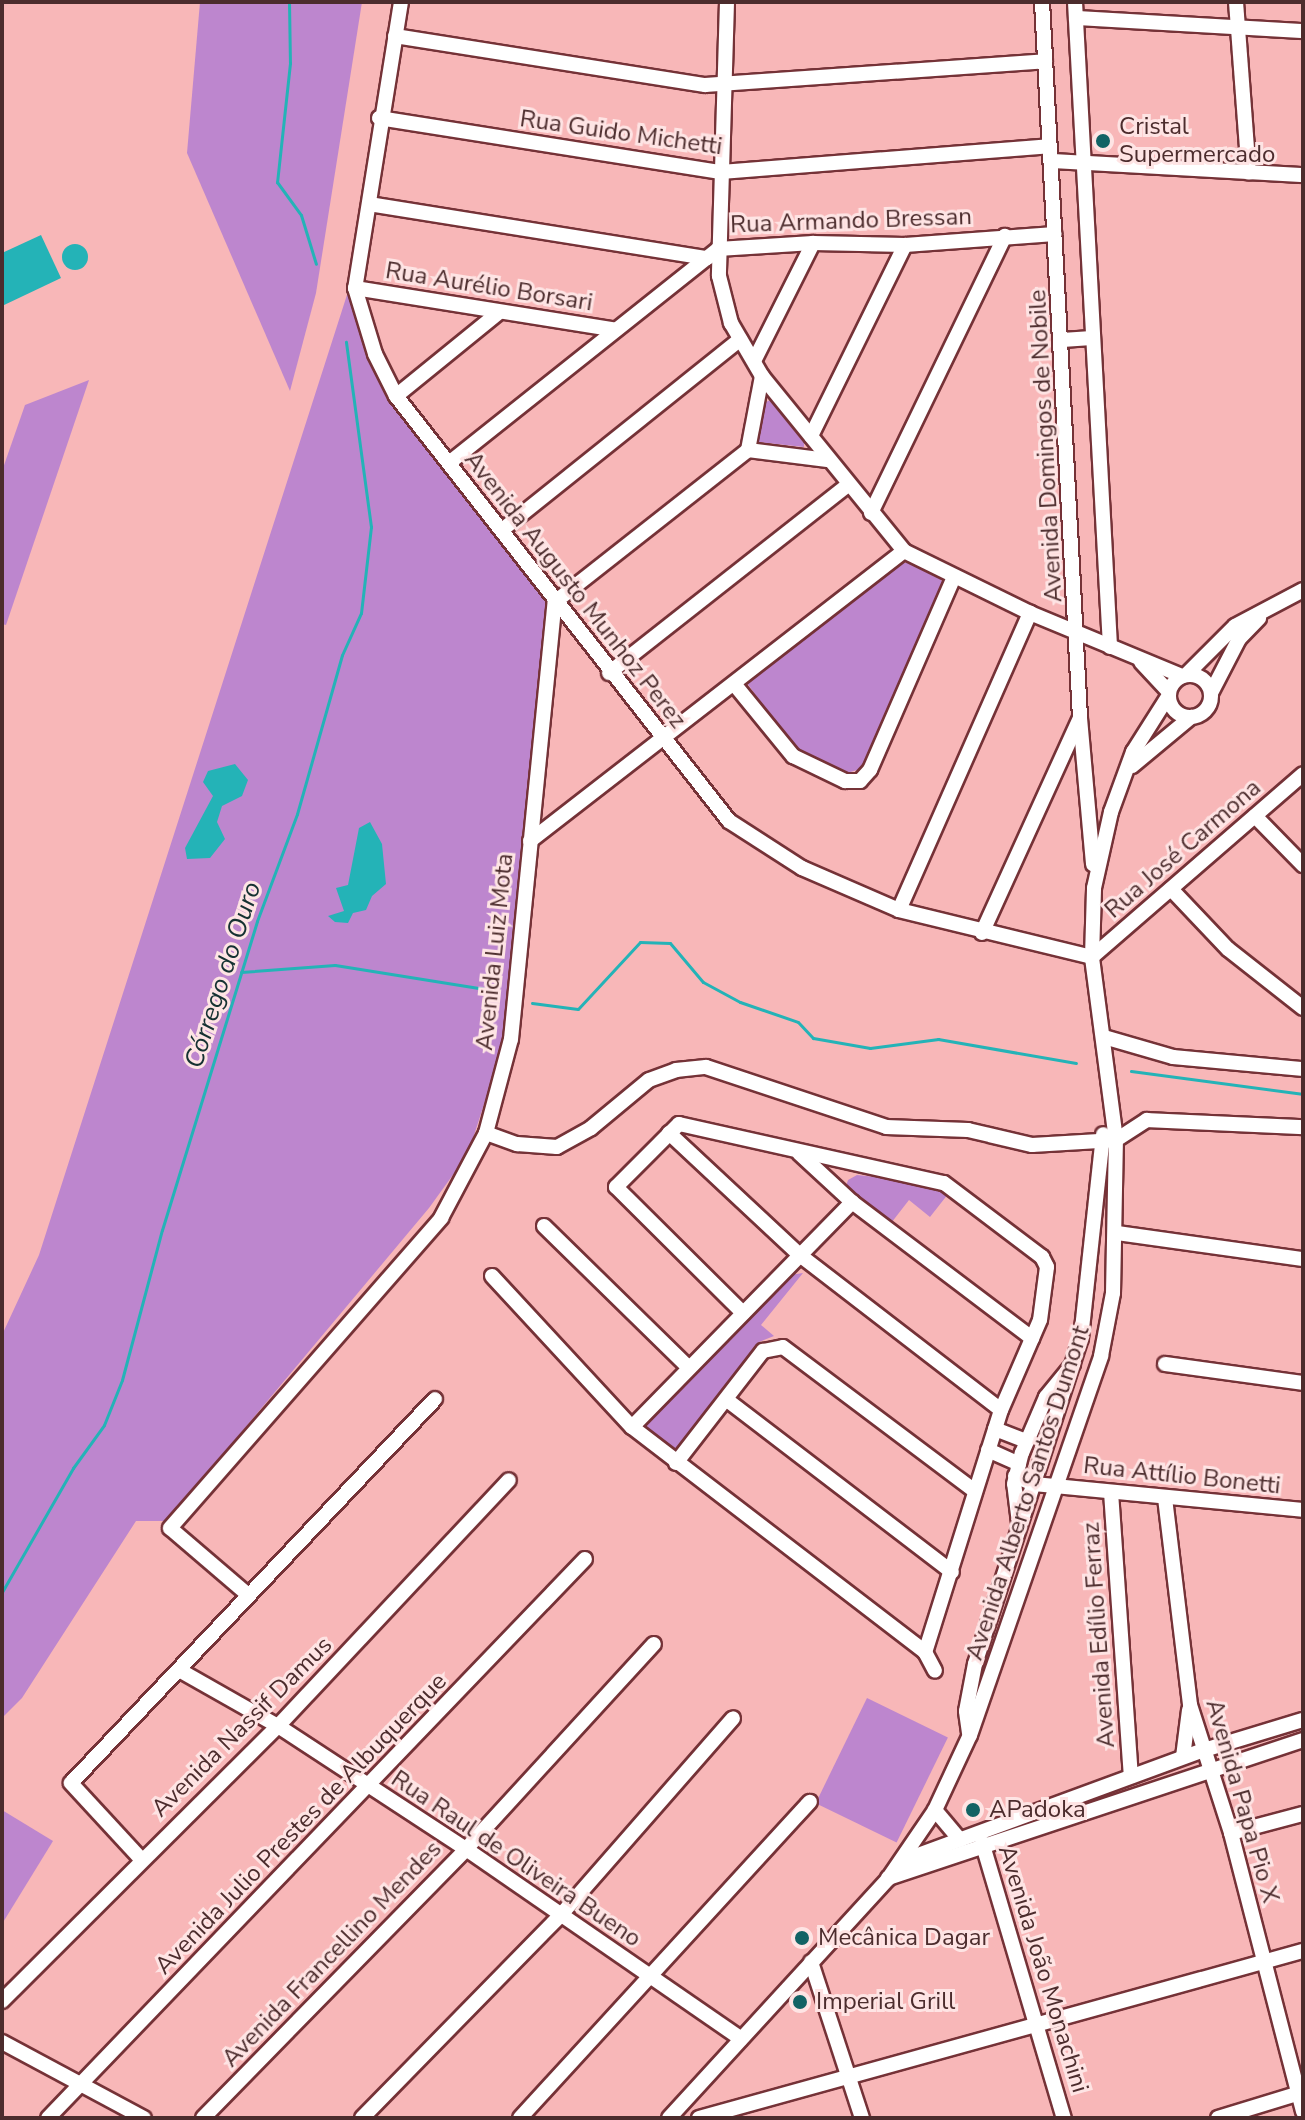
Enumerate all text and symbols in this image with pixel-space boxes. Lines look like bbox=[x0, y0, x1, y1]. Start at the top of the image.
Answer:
street label: Rua Guido Michetti bbox=[518, 105, 724, 161]
place label: Cristal Supermercado bbox=[1119, 113, 1275, 169]
marker: Cristal Supermercado bbox=[1094, 132, 1112, 150]
street label: Rua Armando Bressan bbox=[730, 202, 972, 240]
street label: Rua Aurélio Borsari bbox=[383, 256, 595, 318]
street label: Avenida Domingos de Nobile bbox=[1023, 289, 1069, 603]
street label: Avenida Augusto Munhoz Perez bbox=[458, 446, 692, 734]
street label: Rua José Carmona bbox=[1099, 773, 1267, 925]
street label: Avenida Luiz Mota bbox=[470, 852, 520, 1052]
water label: Córrego do Ouro bbox=[178, 878, 268, 1072]
street label: Avenida Alberto Santos Dumont bbox=[960, 1322, 1096, 1664]
street label: Rua Attílio Bonetti bbox=[1082, 1451, 1282, 1501]
street label: Avenida Edílio Ferraz bbox=[1077, 1521, 1121, 1749]
street label: Avenida Nassif Damus bbox=[146, 1631, 338, 1823]
street label: Avenida Julio Prestes de Albuquerque bbox=[149, 1667, 453, 1981]
street label: Avenida Papa Pio X bbox=[1199, 1696, 1285, 1906]
street label: Rua Raul de Oliveira Bueno bbox=[386, 1765, 646, 1953]
place label: APadoka bbox=[989, 1796, 1086, 1824]
marker: APadoka bbox=[964, 1801, 982, 1819]
street label: Avenida Francellino Mendes bbox=[216, 1835, 448, 2073]
street label: Avenida João Monachini bbox=[992, 1842, 1094, 2096]
place label: Mecânica Dagar bbox=[818, 1924, 990, 1952]
marker: Mecânica Dagar bbox=[793, 1929, 811, 1947]
place label: Imperial Grill bbox=[816, 1988, 955, 2016]
marker: Imperial Grill bbox=[791, 1993, 809, 2011]

